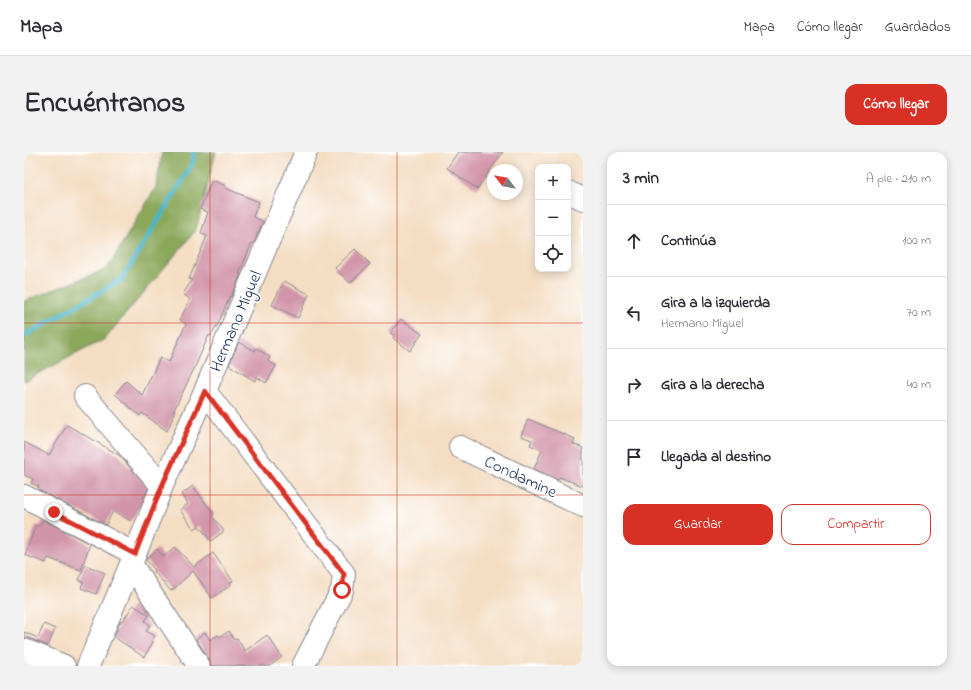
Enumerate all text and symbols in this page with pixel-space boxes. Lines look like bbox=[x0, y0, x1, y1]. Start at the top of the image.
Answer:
text: Mapa bbox=[20, 14, 62, 41]
text: Mapa bbox=[744, 17, 775, 38]
text: Cómo llegar bbox=[797, 17, 863, 38]
text: Guardados bbox=[885, 17, 951, 38]
text: Encuéntranos bbox=[24, 84, 185, 125]
button: Cómo llegar bbox=[845, 84, 947, 125]
north arrow bbox=[487, 164, 523, 200]
map controls bbox=[535, 164, 571, 272]
button: + bbox=[535, 164, 571, 200]
text: 3 min bbox=[623, 166, 659, 191]
text: A pie · 210 m bbox=[866, 169, 931, 188]
button: − bbox=[535, 200, 571, 236]
icon: ahead bbox=[623, 230, 645, 252]
text: Continúa bbox=[661, 230, 716, 252]
text: 100 m bbox=[902, 231, 931, 250]
button: locate bbox=[535, 236, 571, 272]
street label: Hermano Miguel bbox=[204, 267, 271, 377]
text: Gira a la izquierda bbox=[661, 292, 770, 314]
icon: left bbox=[623, 302, 645, 324]
text: 70 m bbox=[907, 303, 931, 322]
text: Hermano Miguel bbox=[661, 314, 743, 333]
icon: right bbox=[623, 374, 645, 396]
text: Gira a la derecha bbox=[661, 374, 764, 396]
text: 40 m bbox=[907, 375, 931, 394]
icon: arrive bbox=[623, 446, 645, 468]
text: Llegada al destino bbox=[661, 446, 771, 468]
street label: Condamine bbox=[480, 450, 561, 505]
route end bbox=[45, 503, 63, 521]
button: Guardar bbox=[623, 504, 773, 545]
button: Compartir bbox=[781, 504, 931, 545]
route start bbox=[333, 581, 351, 599]

